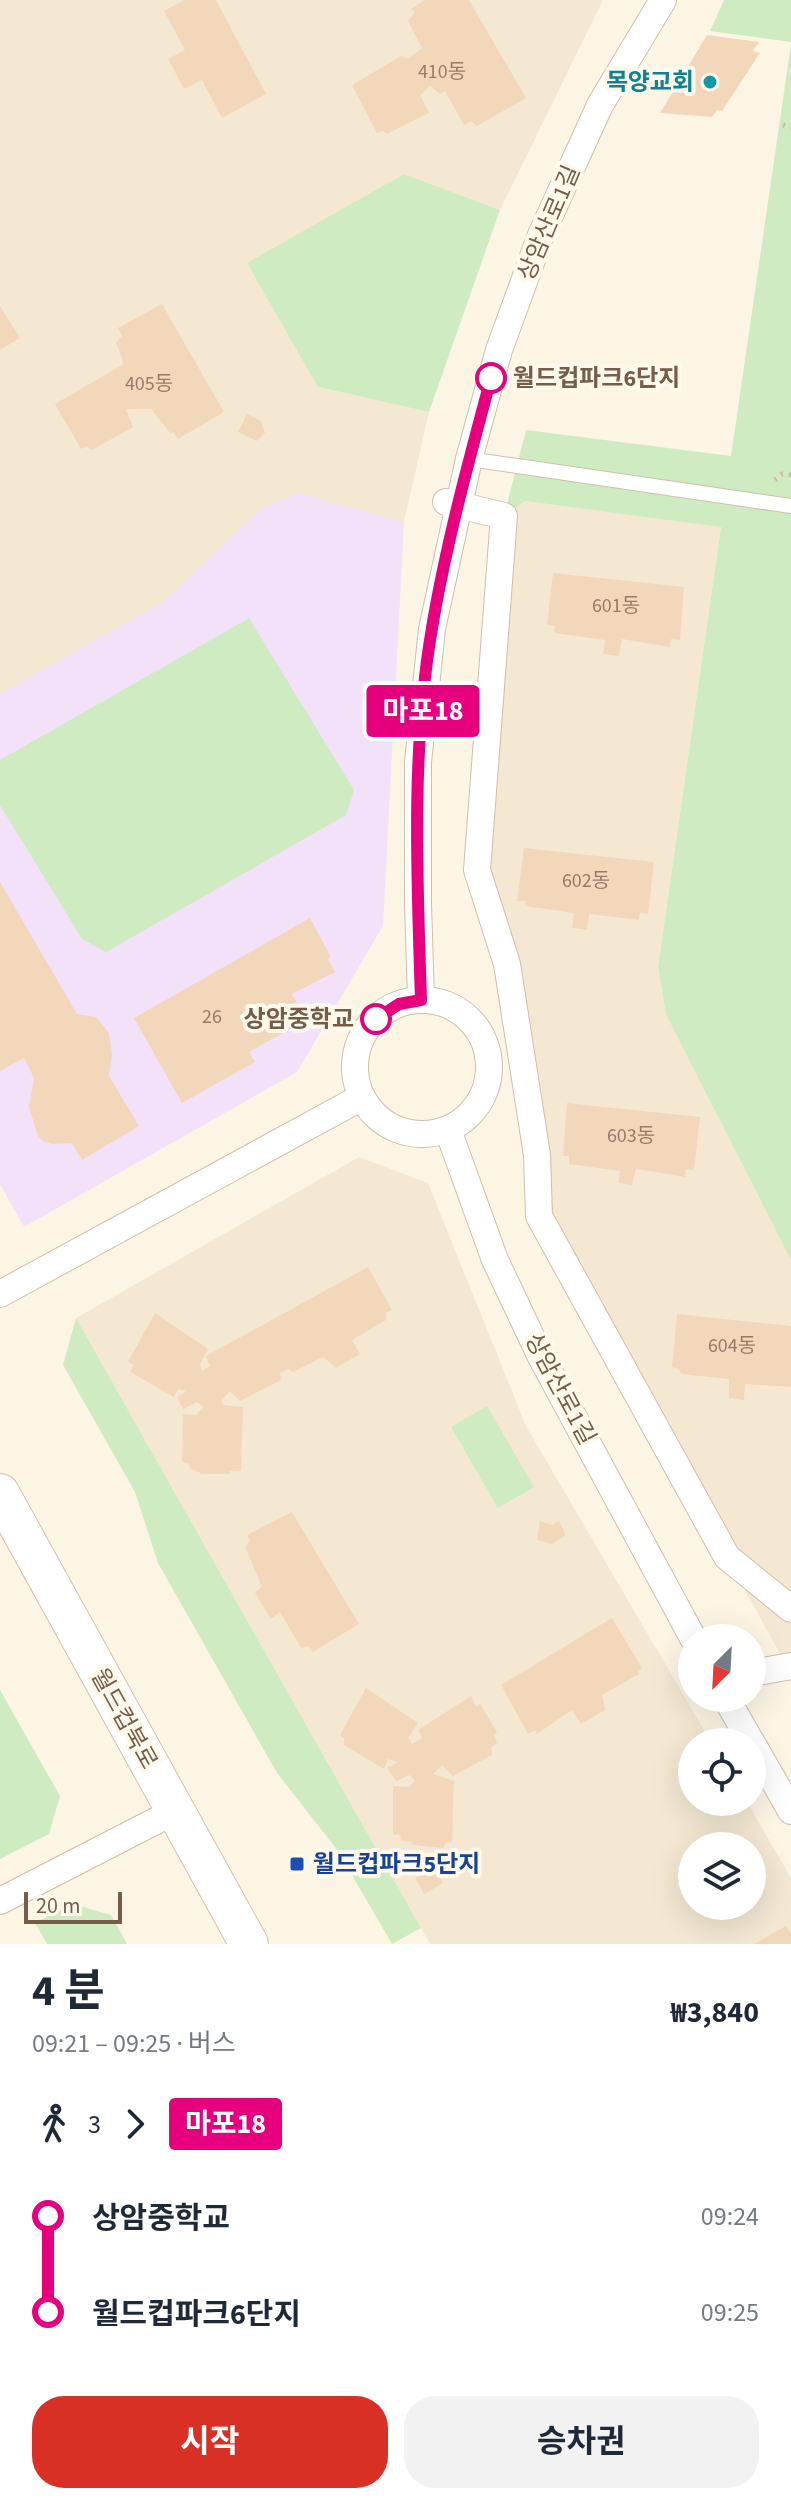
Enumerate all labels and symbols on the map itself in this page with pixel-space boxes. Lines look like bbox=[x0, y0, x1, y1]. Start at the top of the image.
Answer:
house number: 410동 bbox=[418, 58, 466, 86]
place label: 목양교회 bbox=[606, 65, 694, 100]
marker: 목양교회 bbox=[701, 73, 719, 91]
street label: 상암산로1길 bbox=[509, 160, 589, 286]
place label: 월드컵파크6단지 bbox=[513, 361, 680, 396]
marker: 월드컵파크6단지 bbox=[476, 363, 506, 393]
house number: 405동 bbox=[125, 370, 173, 398]
house number: 601동 bbox=[592, 592, 640, 620]
line badge: 마포18 bbox=[367, 685, 479, 737]
house number: 602동 bbox=[562, 867, 610, 895]
place label: 상암중학교 bbox=[244, 1002, 354, 1037]
house number: 26 bbox=[202, 1003, 222, 1031]
marker: 상암중학교 bbox=[361, 1004, 391, 1034]
house number: 603동 bbox=[607, 1122, 655, 1150]
street label: 상암산로1길 bbox=[516, 1327, 604, 1451]
house number: 604동 bbox=[708, 1332, 756, 1360]
north arrow bbox=[678, 1624, 766, 1712]
street label: 월드컵북로 bbox=[82, 1662, 166, 1776]
place label: 월드컵파크5단지 bbox=[313, 1847, 480, 1882]
marker: 월드컵파크5단지 bbox=[288, 1855, 306, 1873]
scale bar bbox=[24, 1888, 122, 1924]

